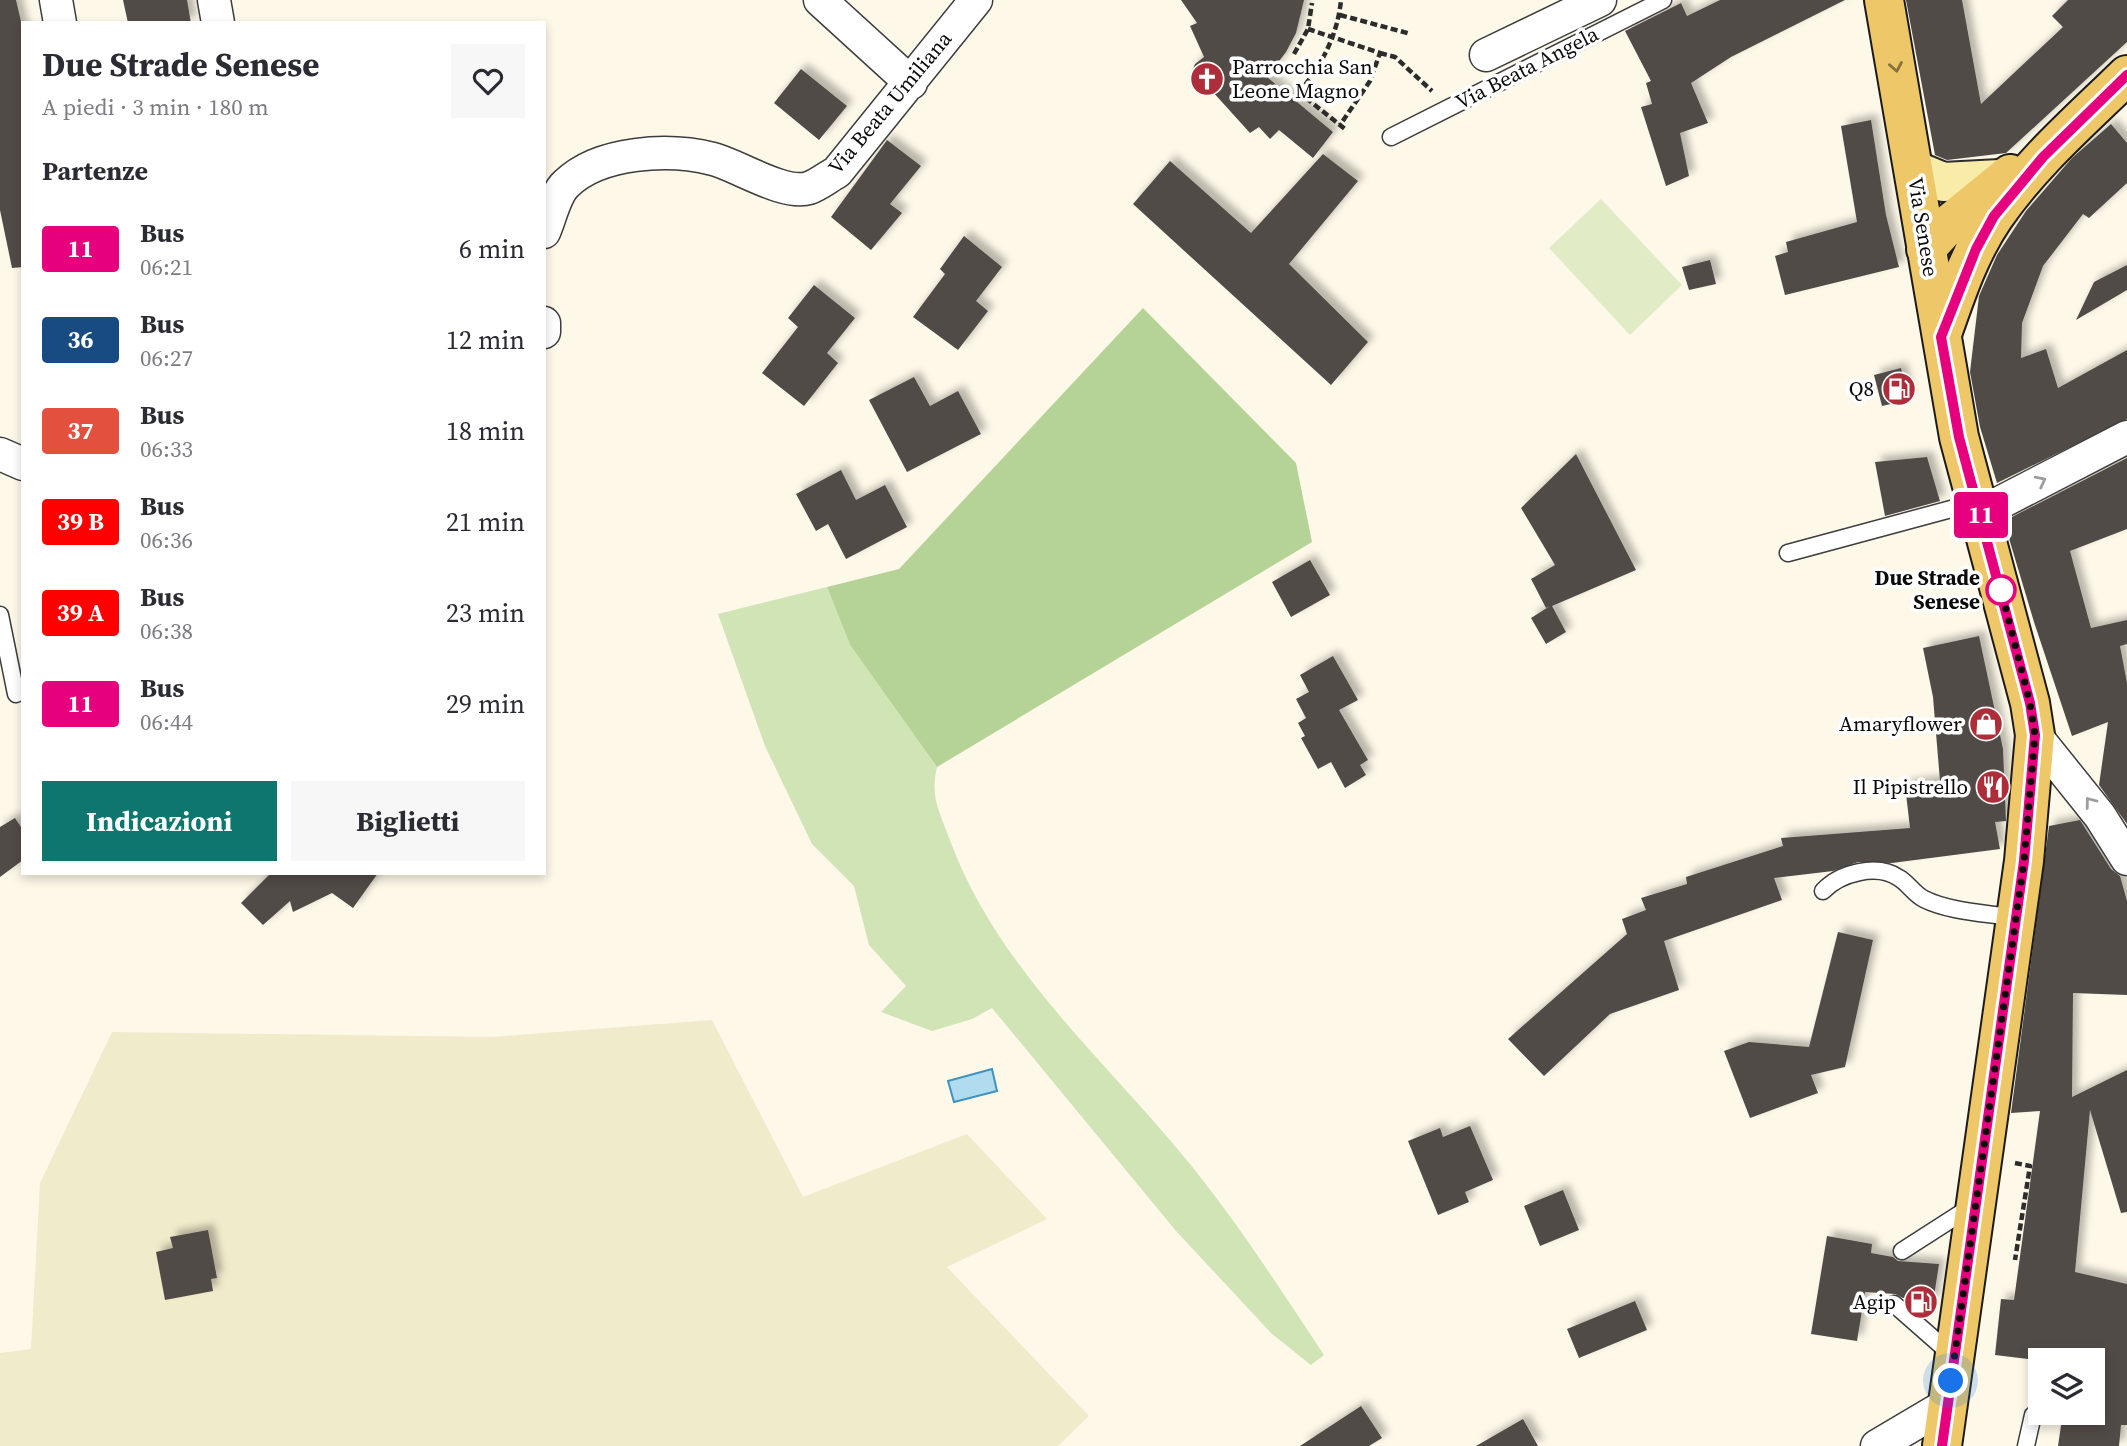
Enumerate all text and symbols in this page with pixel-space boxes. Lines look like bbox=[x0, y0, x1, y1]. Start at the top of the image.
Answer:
street label: Via Beata Angela bbox=[1450, 19, 1603, 116]
street label: Via Beata Umiliana bbox=[821, 25, 958, 180]
text: Due Strade Senese bbox=[42, 42, 320, 87]
button: heart bbox=[451, 44, 525, 118]
place label: Parrocchia San Leone Magno bbox=[1232, 52, 1373, 105]
church icon: Parrocchia San Leone Magno bbox=[1188, 60, 1226, 98]
one-way arrow bbox=[1888, 61, 1903, 73]
text: A piedi · 3 min · 180 m bbox=[42, 91, 269, 123]
text: Partenze bbox=[42, 153, 148, 189]
street label: Via Senese bbox=[1901, 175, 1946, 279]
text: Bus bbox=[140, 215, 184, 251]
text: 6 min bbox=[459, 231, 525, 267]
text: 11 bbox=[67, 232, 94, 265]
text: 06:21 bbox=[140, 251, 193, 283]
text: Bus bbox=[140, 306, 184, 342]
text: 12 min bbox=[446, 322, 525, 358]
text: 36 bbox=[67, 323, 94, 356]
text: 06:27 bbox=[140, 342, 193, 374]
fuel station icon: Q8 bbox=[1880, 370, 1918, 408]
place label: Q8 bbox=[1849, 374, 1874, 403]
text: Bus bbox=[140, 397, 184, 433]
text: 18 min bbox=[446, 413, 525, 449]
text: 37 bbox=[67, 414, 94, 447]
text: 06:33 bbox=[140, 433, 193, 465]
one-way arrow bbox=[2034, 476, 2046, 490]
text: Bus bbox=[140, 488, 184, 524]
line badge: 11 bbox=[1950, 492, 2012, 538]
text: 11 bbox=[1968, 498, 1994, 531]
text: 21 min bbox=[446, 504, 525, 540]
text: 39 B bbox=[57, 505, 104, 538]
text: 06:36 bbox=[140, 524, 193, 556]
place label: Due Strade Senese bbox=[1875, 563, 1980, 616]
marker: Due Strade Senese bbox=[1986, 575, 2016, 605]
text: Bus bbox=[140, 579, 184, 615]
text: 23 min bbox=[446, 595, 525, 631]
text: 39 A bbox=[57, 596, 104, 629]
text: 06:38 bbox=[140, 615, 193, 647]
text: Bus bbox=[140, 670, 184, 706]
text: 29 min bbox=[446, 686, 525, 722]
text: 11 bbox=[67, 687, 94, 720]
shop icon: Amaryflower bbox=[1967, 705, 2005, 743]
text: 06:44 bbox=[140, 706, 193, 738]
place label: Amaryflower bbox=[1839, 709, 1962, 738]
restaurant icon: Il Pipistrello bbox=[1974, 768, 2012, 806]
place label: Il Pipistrello bbox=[1853, 772, 1968, 801]
button: Indicazioni bbox=[42, 781, 277, 861]
button: Biglietti bbox=[291, 781, 525, 861]
one-way arrow bbox=[2085, 798, 2098, 810]
fuel station icon: Agip bbox=[1902, 1283, 1940, 1321]
place label: Agip bbox=[1853, 1287, 1896, 1316]
map controls bbox=[2028, 1348, 2105, 1425]
button: layers bbox=[2028, 1348, 2105, 1425]
your location bbox=[1933, 1363, 1968, 1398]

